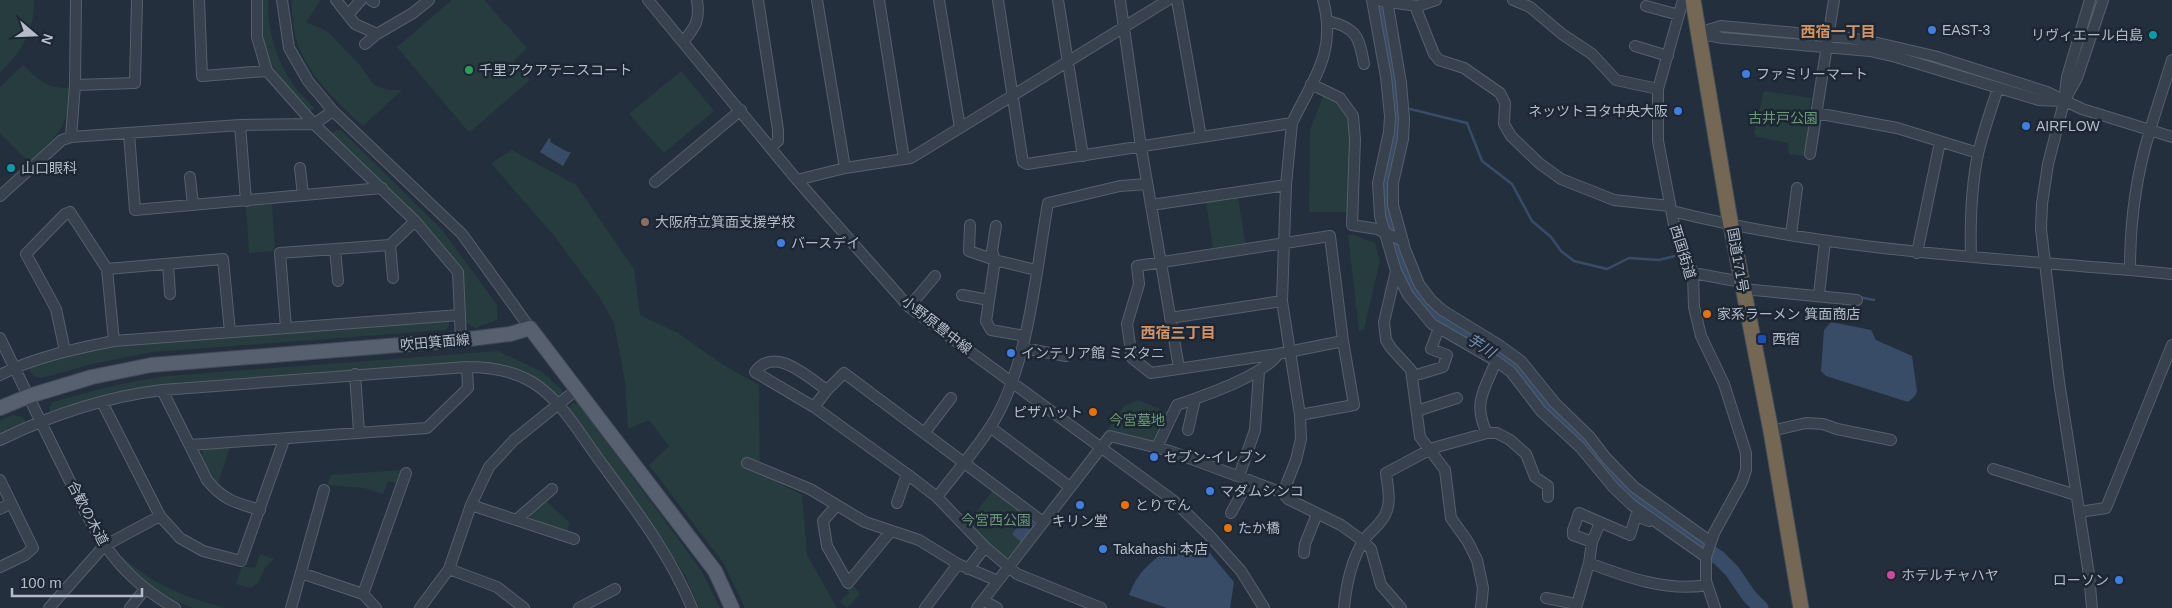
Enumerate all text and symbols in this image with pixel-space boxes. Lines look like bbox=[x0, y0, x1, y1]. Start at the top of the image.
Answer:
north arrow bbox=[10, 10, 60, 60]
place label: EAST-3 bbox=[1942, 22, 1990, 38]
district label: 西宿一丁目 bbox=[1800, 23, 1876, 40]
marker: EAST-3 bbox=[1926, 24, 1938, 36]
place label: リヴィエール白島 bbox=[2031, 27, 2143, 43]
marker: リヴィエール白島 bbox=[2147, 29, 2159, 41]
text: N bbox=[38, 32, 57, 47]
place label: 千里アクアテニスコート bbox=[479, 62, 632, 78]
marker: 千里アクアテニスコート bbox=[463, 64, 475, 76]
place label: ファミリーマート bbox=[1756, 66, 1868, 82]
marker: ファミリーマート bbox=[1740, 68, 1752, 80]
place label: ネッツトヨタ中央大阪 bbox=[1528, 103, 1668, 119]
marker: ネッツトヨタ中央大阪 bbox=[1672, 105, 1684, 117]
park label: 古井戸公園 bbox=[1748, 110, 1818, 126]
place label: AIRFLOW bbox=[2036, 118, 2101, 134]
marker: AIRFLOW bbox=[2020, 120, 2032, 132]
place label: 山口眼科 bbox=[21, 160, 77, 176]
marker: 山口眼科 bbox=[5, 162, 17, 174]
place label: 大阪府立箕面支援学校 bbox=[655, 214, 795, 230]
marker: 大阪府立箕面支援学校 bbox=[639, 216, 651, 228]
street label: 西国街道 bbox=[1667, 223, 1699, 281]
street label: 国道171号 bbox=[1724, 226, 1752, 294]
place label: バースデイ bbox=[791, 235, 860, 251]
marker: バースデイ bbox=[775, 237, 787, 249]
street label: 小野原豊中線 bbox=[899, 293, 975, 357]
place label: 家系ラーメン 箕面商店 bbox=[1717, 306, 1860, 322]
marker: 家系ラーメン 箕面商店 bbox=[1701, 308, 1713, 320]
district label: 西宿三丁目 bbox=[1140, 324, 1216, 341]
water label: 芋川 bbox=[1464, 330, 1500, 362]
street label: 吹田箕面線 bbox=[399, 331, 471, 353]
place label: 西宿 bbox=[1772, 331, 1800, 347]
marker: 西宿 bbox=[1756, 333, 1768, 345]
place label: インテリア館 ミズタニ bbox=[1021, 345, 1165, 361]
marker: インテリア館 ミズタニ bbox=[1005, 347, 1017, 359]
place label: ピザハット bbox=[1013, 404, 1083, 420]
marker: ピザハット bbox=[1087, 406, 1099, 418]
park label: 今宮墓地 bbox=[1109, 412, 1165, 428]
place label: セブン-イレブン bbox=[1164, 449, 1267, 465]
marker: セブン-イレブン bbox=[1148, 451, 1160, 463]
street label: 合歓の木道 bbox=[65, 478, 111, 548]
place label: マダムシンコ bbox=[1220, 483, 1304, 499]
marker: マダムシンコ bbox=[1204, 485, 1216, 497]
place label: とりでん bbox=[1135, 497, 1191, 513]
marker: キリン堂 bbox=[1074, 499, 1086, 511]
marker: とりでん bbox=[1119, 499, 1131, 511]
park label: 今宮西公園 bbox=[961, 512, 1031, 528]
place label: キリン堂 bbox=[1052, 513, 1108, 529]
place label: たか橋 bbox=[1238, 520, 1280, 536]
marker: たか橋 bbox=[1222, 522, 1234, 534]
place label: Takahashi 本店 bbox=[1113, 541, 1208, 557]
marker: Takahashi 本店 bbox=[1097, 543, 1109, 555]
scale bar bbox=[12, 566, 142, 598]
place label: ホテルチャハヤ bbox=[1901, 567, 1999, 583]
marker: ホテルチャハヤ bbox=[1885, 569, 1897, 581]
place label: ローソン bbox=[2053, 572, 2109, 588]
text: 100 m bbox=[20, 574, 62, 591]
marker: ローソン bbox=[2113, 574, 2125, 586]

